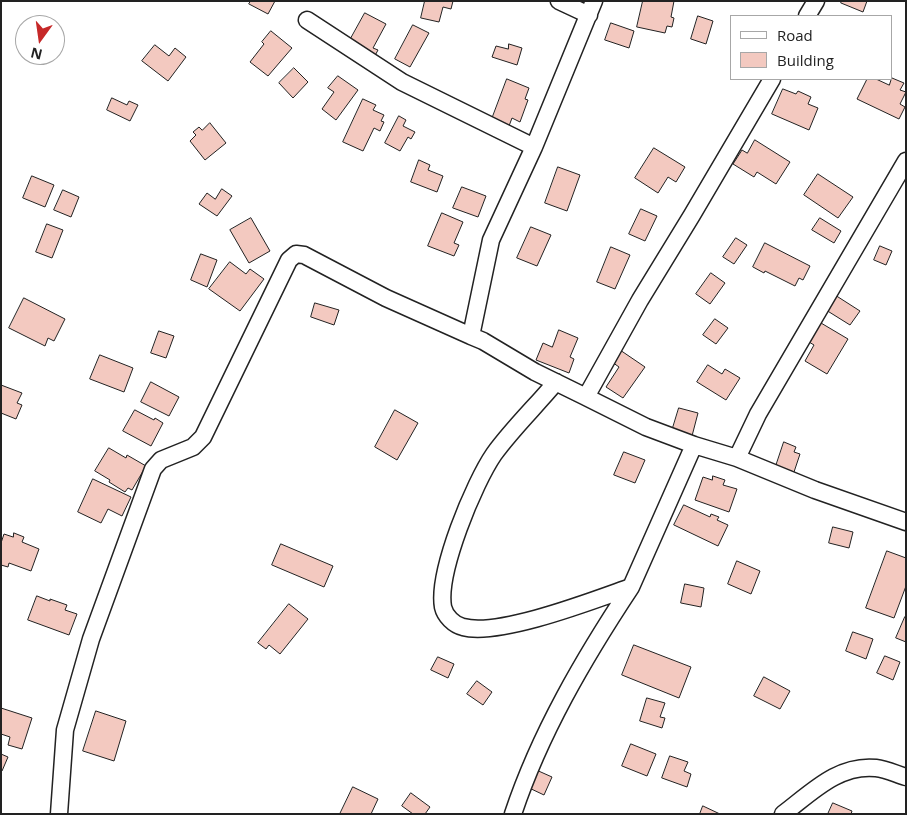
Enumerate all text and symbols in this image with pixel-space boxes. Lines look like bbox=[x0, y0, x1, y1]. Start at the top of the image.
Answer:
north arrow bbox=[15, 15, 65, 65]
legend bbox=[730, 15, 892, 80]
text: Road bbox=[777, 25, 813, 45]
text: N bbox=[29, 43, 44, 65]
text: Building bbox=[777, 50, 834, 70]

